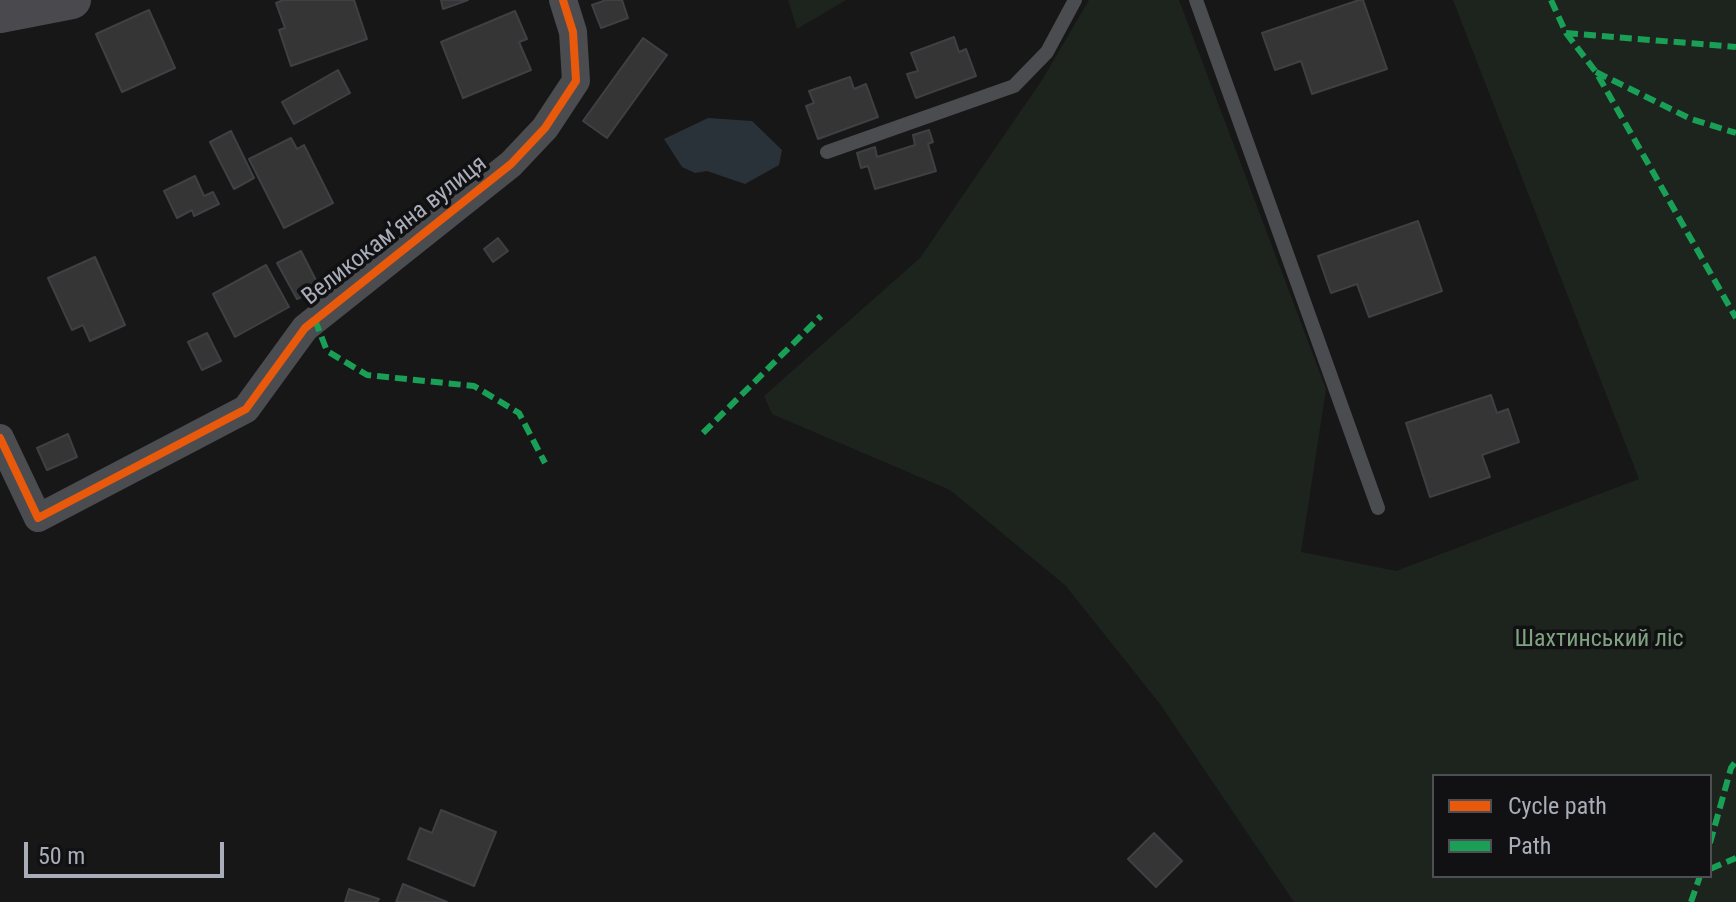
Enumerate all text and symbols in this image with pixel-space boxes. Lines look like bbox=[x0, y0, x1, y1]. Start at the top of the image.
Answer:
street label: Великокамʼяна вулиця bbox=[297, 150, 493, 312]
park label: Шахтинський ліс bbox=[1514, 626, 1684, 654]
legend bbox=[1432, 774, 1712, 878]
text: Cycle path bbox=[1508, 792, 1607, 820]
scale bar bbox=[28, 826, 228, 876]
text: Path bbox=[1508, 832, 1551, 860]
text: 50 m bbox=[38, 842, 85, 870]

